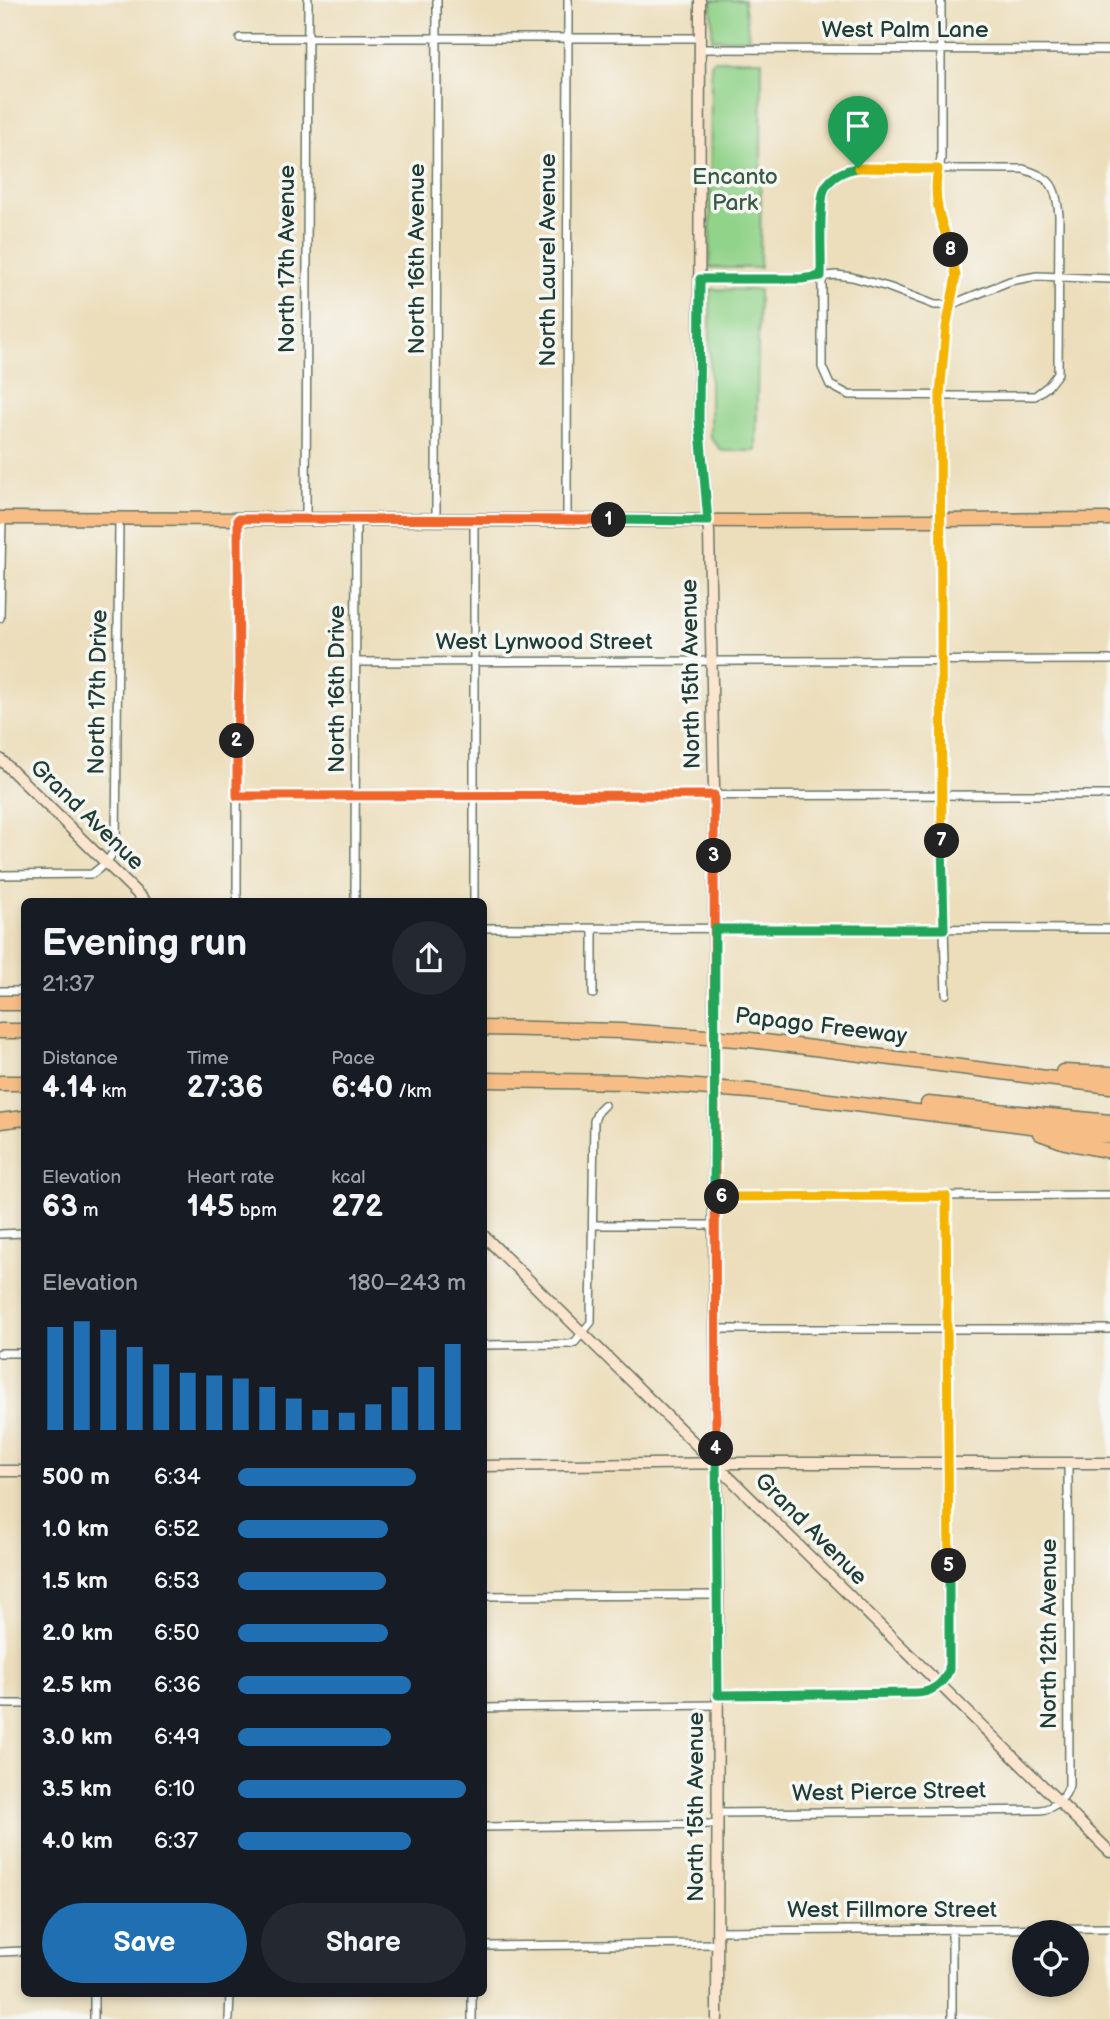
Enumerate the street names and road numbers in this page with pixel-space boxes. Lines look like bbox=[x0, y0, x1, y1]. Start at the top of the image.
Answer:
street label: West Palm Lane bbox=[821, 16, 989, 44]
street label: North Laurel Avenue bbox=[534, 153, 562, 367]
street label: North 16th Avenue bbox=[403, 163, 431, 355]
street label: North 17th Avenue bbox=[273, 165, 301, 353]
street label: North 15th Avenue bbox=[675, 579, 707, 769]
street label: North 16th Drive bbox=[323, 605, 351, 773]
street label: North 17th Drive bbox=[83, 609, 113, 775]
street label: West Lynwood Street bbox=[436, 628, 652, 656]
street label: Grand Avenue bbox=[24, 754, 150, 876]
street label: Papago Freeway bbox=[733, 1002, 909, 1051]
street label: Grand Avenue bbox=[749, 1467, 873, 1591]
street label: North 12th Avenue bbox=[1035, 1539, 1063, 1729]
street label: North 15th Avenue bbox=[682, 1712, 710, 1902]
street label: West Pierce Street bbox=[792, 1776, 986, 1808]
street label: West Fillmore Street bbox=[787, 1896, 997, 1924]

